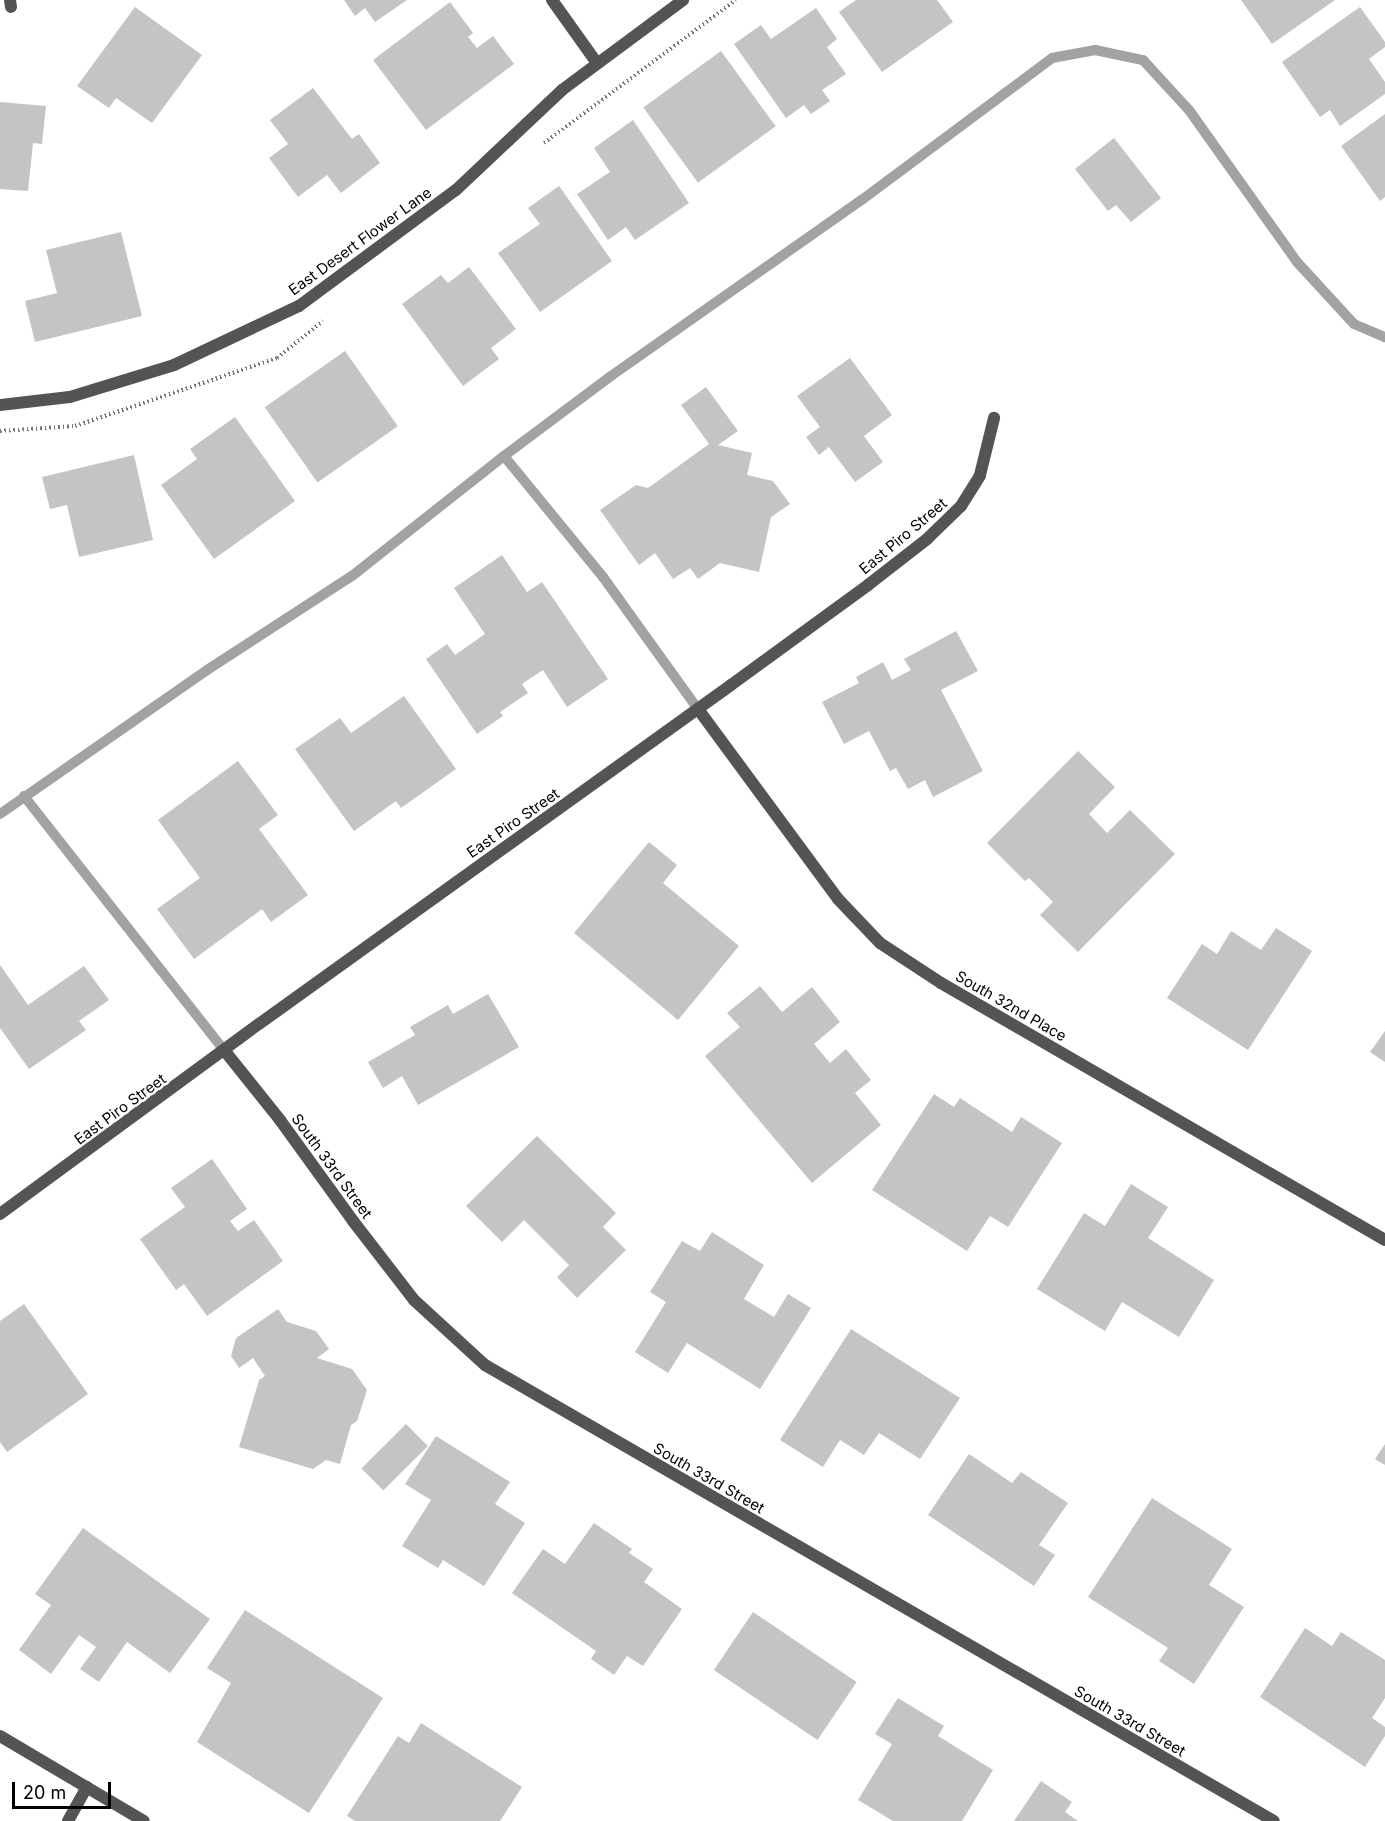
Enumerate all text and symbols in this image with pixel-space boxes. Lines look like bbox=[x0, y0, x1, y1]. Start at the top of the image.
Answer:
street label: East Desert Flower Lane bbox=[285, 183, 435, 299]
street label: East Piro Street bbox=[856, 494, 950, 578]
street label: East Piro Street bbox=[463, 784, 563, 862]
street label: South 32nd Place bbox=[952, 967, 1070, 1045]
street label: East Piro Street bbox=[71, 1070, 169, 1148]
street label: South 33rd Street bbox=[288, 1110, 376, 1222]
street label: South 33rd Street bbox=[650, 1439, 768, 1517]
street label: South 33rd Street bbox=[1071, 1682, 1189, 1760]
scale bar bbox=[15, 1770, 114, 1808]
text: 20 m bbox=[23, 1782, 66, 1803]

